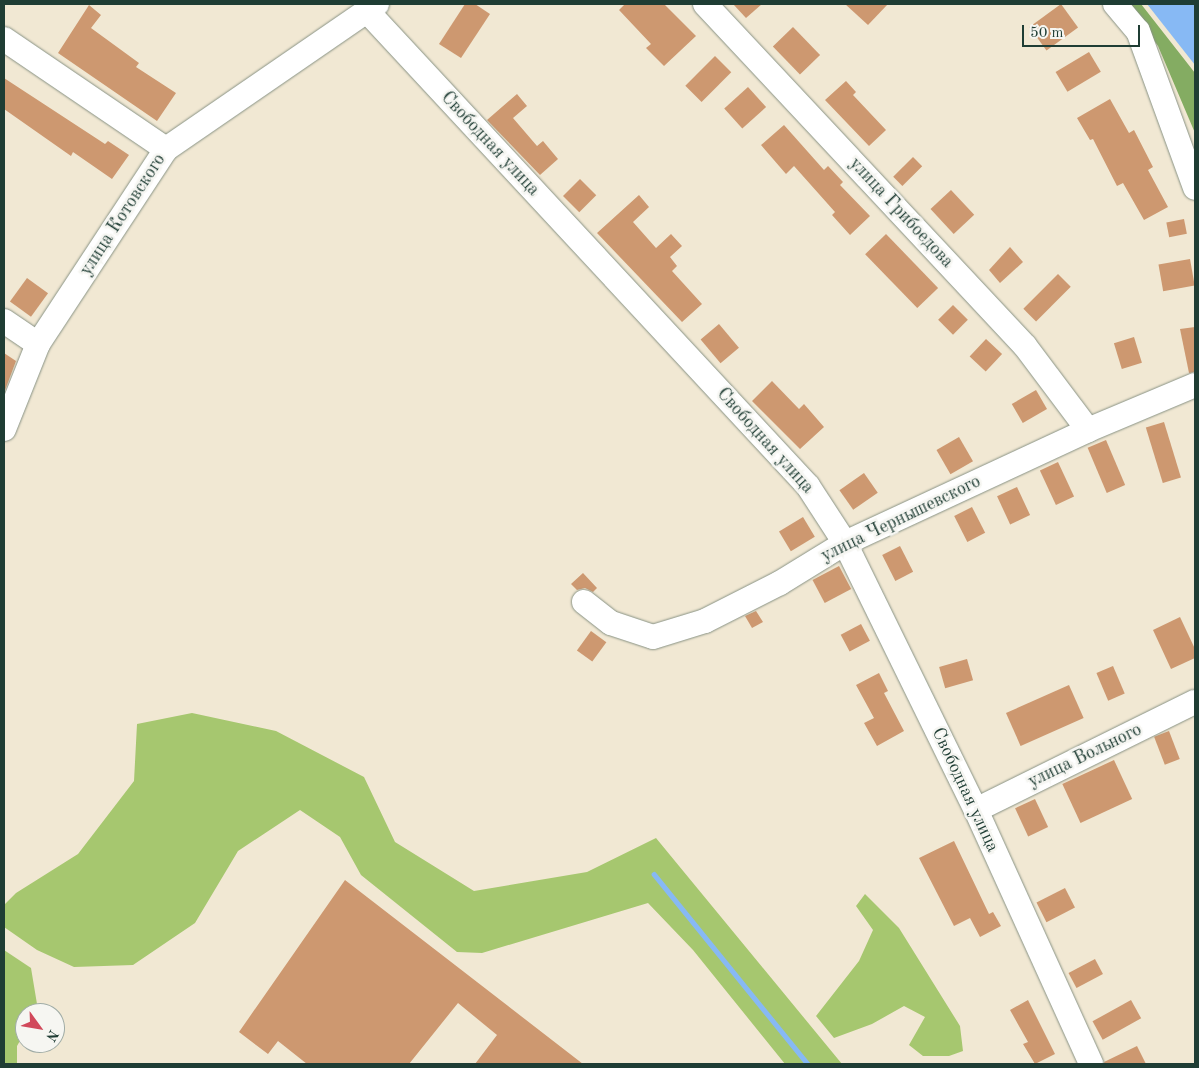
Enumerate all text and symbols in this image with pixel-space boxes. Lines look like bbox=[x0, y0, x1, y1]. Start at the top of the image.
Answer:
scale bar bbox=[1024, 15, 1142, 47]
text: 50 m bbox=[1030, 26, 1064, 41]
street label: Свободная улица bbox=[436, 87, 544, 201]
street label: улица Котовского bbox=[76, 150, 170, 280]
street label: улица Грибоедова bbox=[844, 153, 958, 273]
street label: Свободная улица bbox=[712, 384, 818, 498]
street label: улица Чернышевского bbox=[818, 471, 984, 567]
street label: улица Вольного bbox=[1025, 719, 1145, 793]
street label: Свободная улица bbox=[927, 724, 1003, 856]
north arrow bbox=[15, 1003, 65, 1053]
text: N bbox=[43, 1027, 61, 1044]

